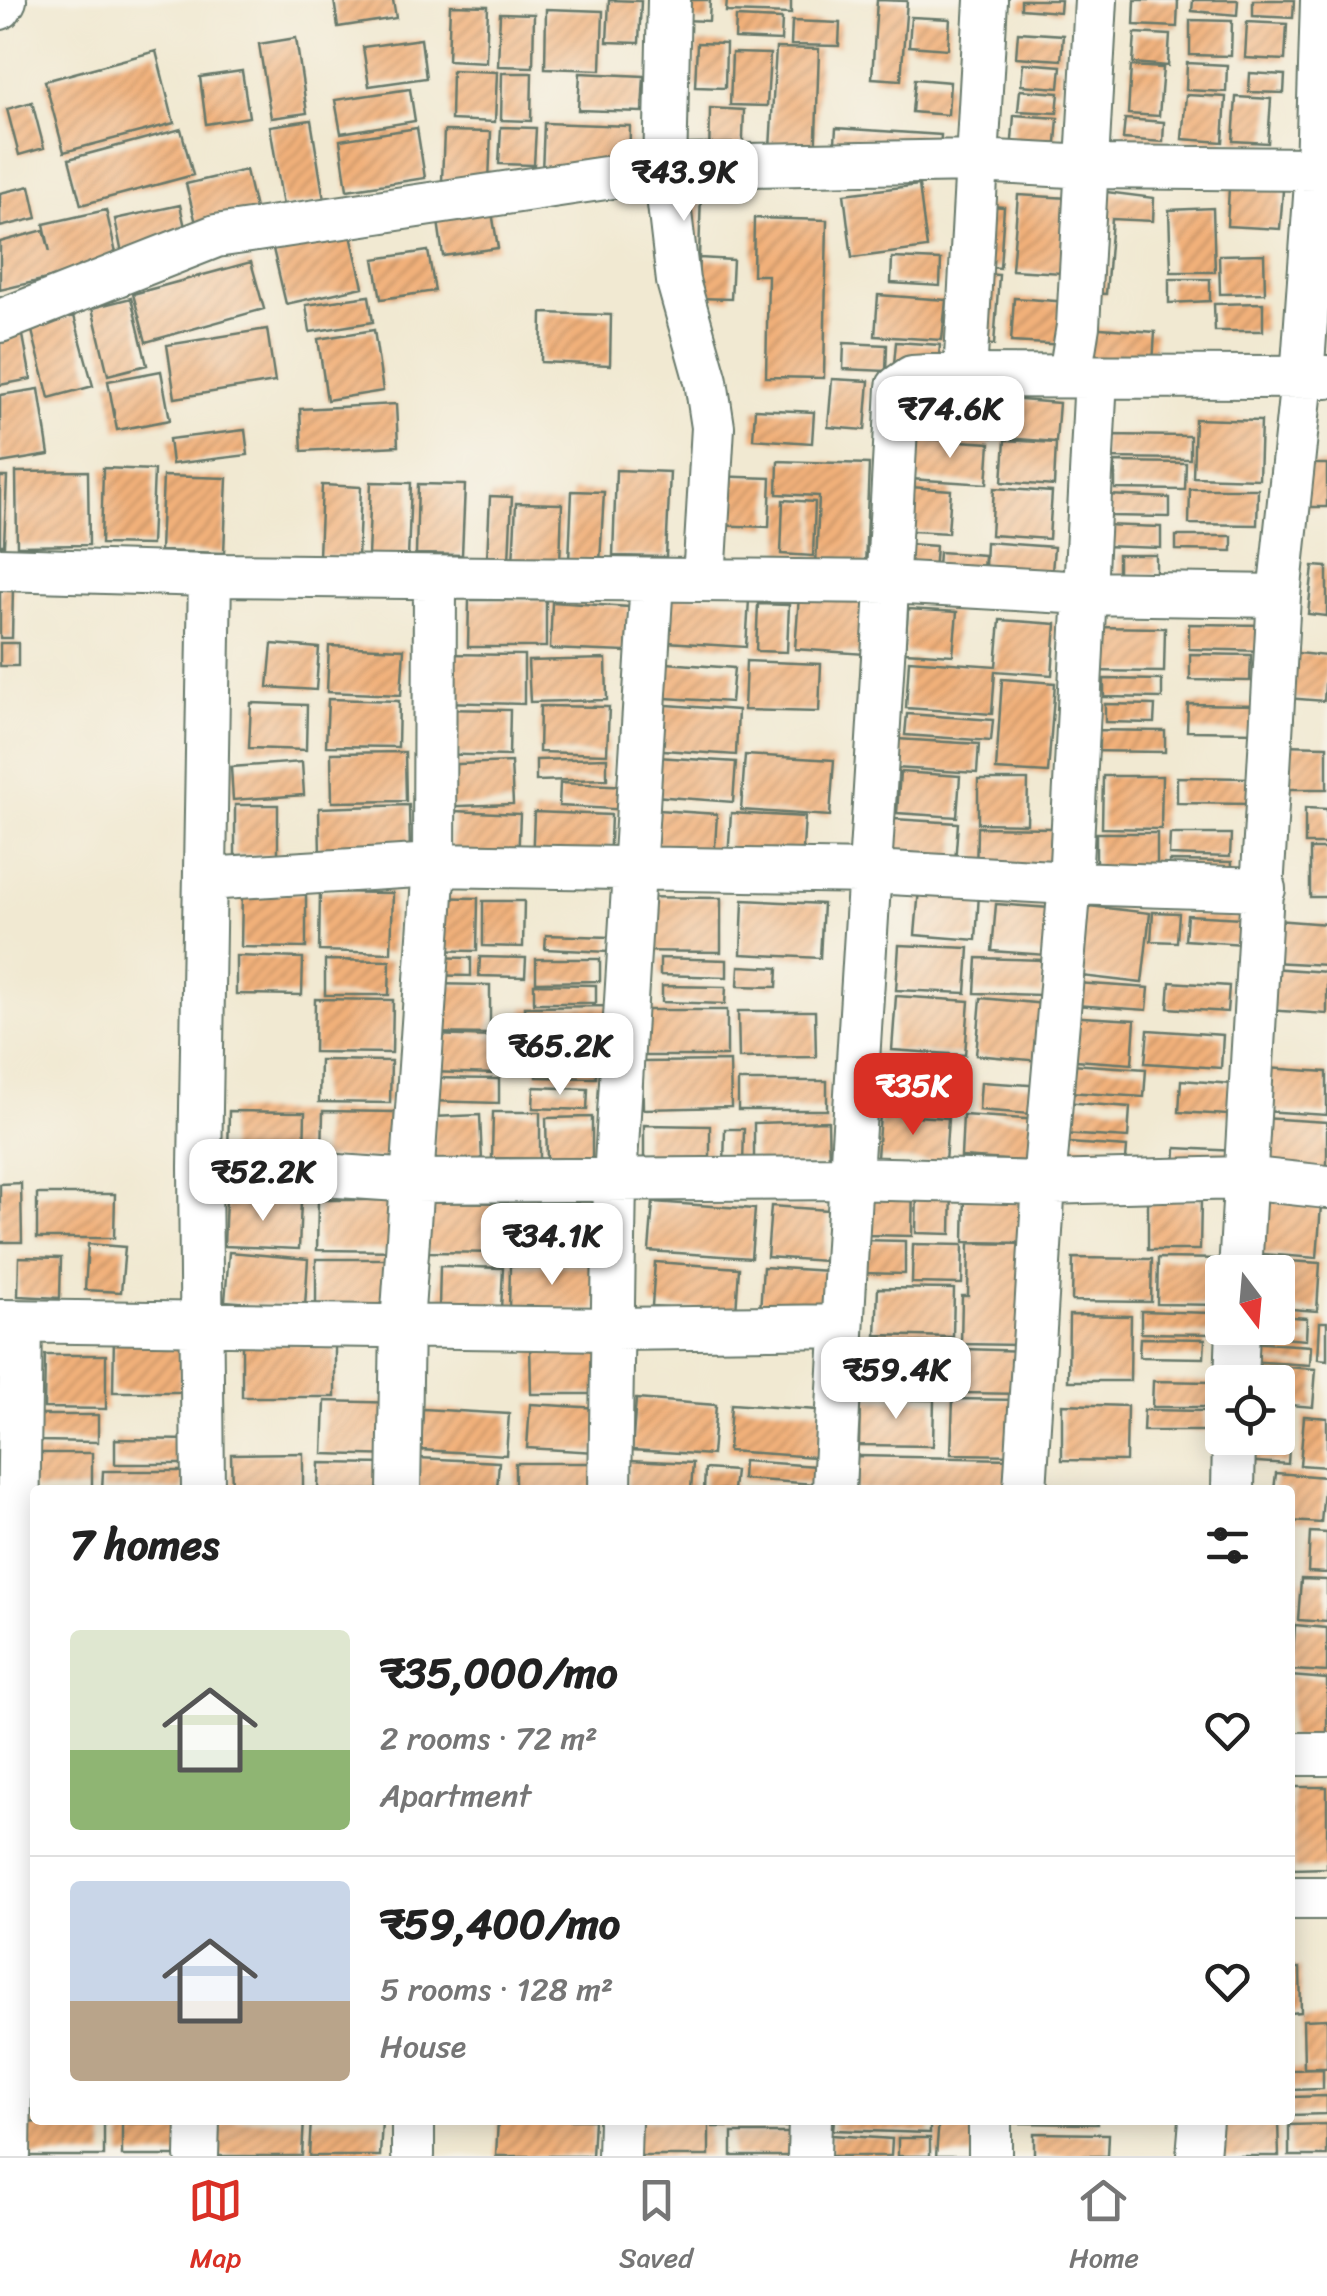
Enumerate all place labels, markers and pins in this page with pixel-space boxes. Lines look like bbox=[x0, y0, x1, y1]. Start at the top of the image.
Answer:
pin: ₹43.9K bbox=[603, 139, 765, 224]
pin: ₹74.6K bbox=[869, 376, 1031, 461]
pin: ₹65.2K bbox=[479, 1013, 641, 1098]
pin: ₹35K bbox=[854, 1053, 972, 1138]
pin: ₹52.2K bbox=[182, 1139, 344, 1224]
pin: ₹34.1K bbox=[471, 1203, 633, 1288]
pin: ₹59.4K bbox=[815, 1337, 977, 1422]

